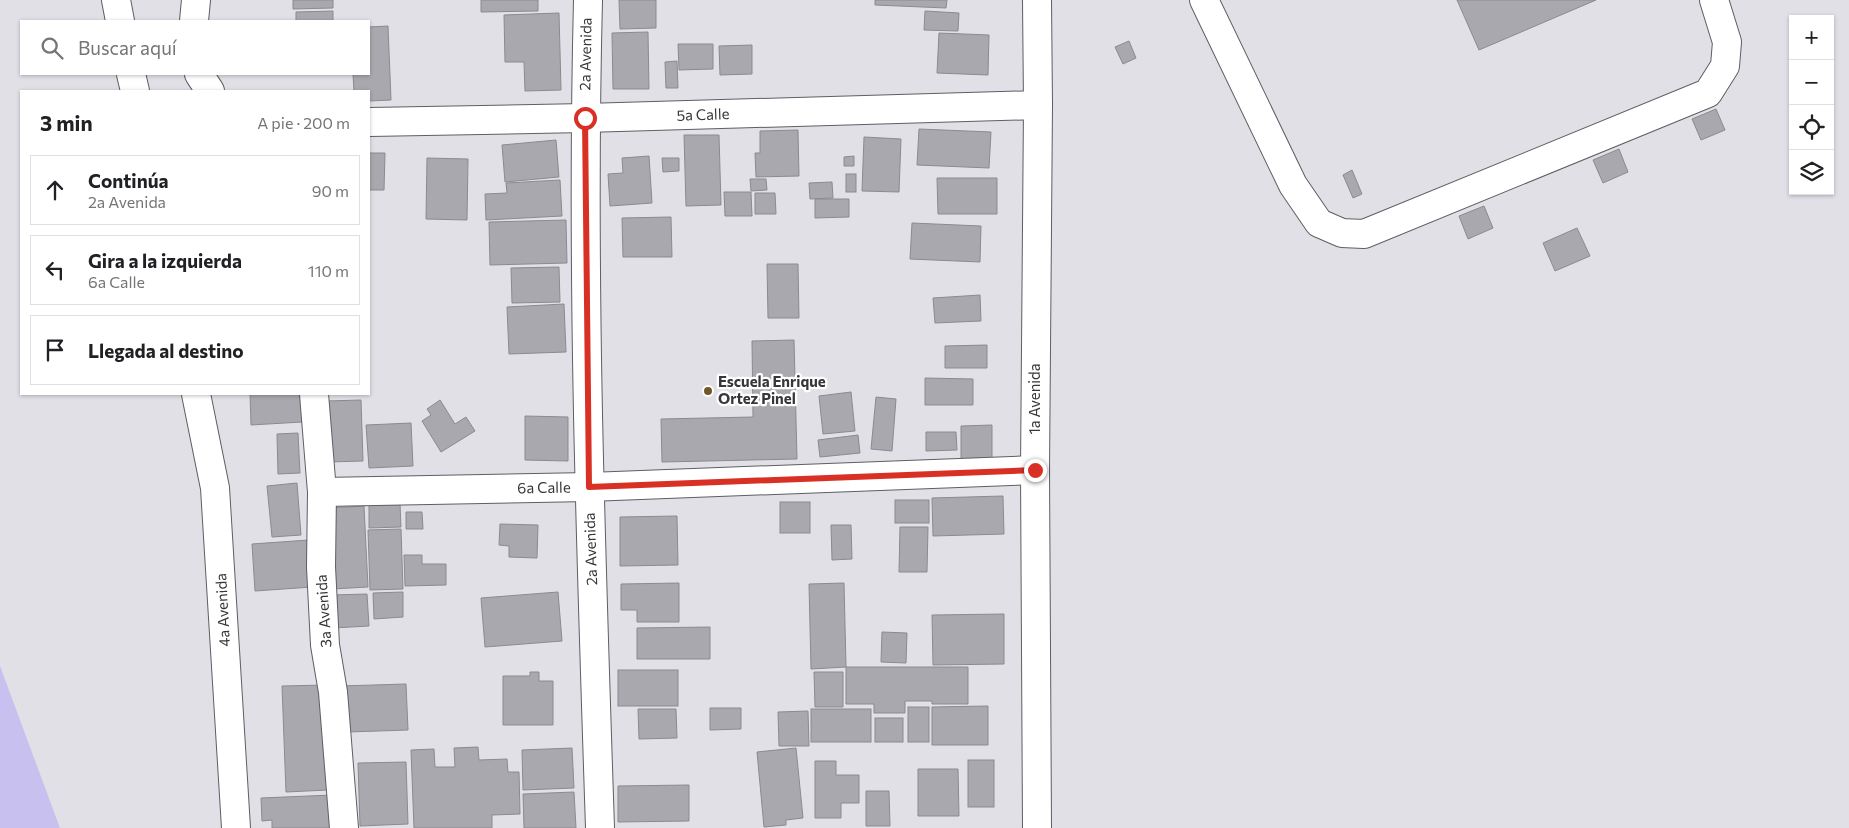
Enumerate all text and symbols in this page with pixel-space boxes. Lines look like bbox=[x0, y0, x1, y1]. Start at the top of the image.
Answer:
map controls bbox=[1789, 15, 1834, 195]
button: + bbox=[1789, 15, 1834, 60]
street label: 2a Avenida bbox=[575, 17, 595, 91]
search box bbox=[20, 20, 370, 75]
icon: search bbox=[38, 34, 66, 62]
text: Buscar aquí bbox=[78, 36, 177, 59]
button: − bbox=[1789, 60, 1834, 105]
street label: 5a Calle bbox=[676, 104, 730, 124]
button: locate bbox=[1789, 105, 1834, 150]
route start bbox=[574, 107, 597, 130]
text: 3 min bbox=[40, 110, 93, 135]
text: A pie · 200 m bbox=[257, 113, 350, 132]
button: layers bbox=[1789, 150, 1834, 195]
text: Continúa bbox=[88, 169, 169, 192]
icon: ahead bbox=[41, 176, 69, 204]
text: 90 m bbox=[312, 181, 349, 200]
text: 2a Avenida bbox=[88, 192, 166, 211]
text: Gira a la izquierda bbox=[88, 249, 242, 272]
icon: left bbox=[41, 256, 69, 284]
text: 110 m bbox=[308, 261, 349, 280]
text: 6a Calle bbox=[88, 272, 145, 291]
icon: arrive bbox=[41, 336, 69, 364]
text: Llegada al destino bbox=[88, 339, 244, 362]
street label: 1a Avenida bbox=[1025, 363, 1043, 435]
place label: Escuela Enrique Ortez Pinel bbox=[718, 372, 826, 407]
marker: Escuela Enrique Ortez Pinel bbox=[702, 385, 714, 397]
route end bbox=[1024, 459, 1047, 482]
street label: 6a Calle bbox=[517, 478, 571, 496]
street label: 2a Avenida bbox=[580, 512, 600, 586]
street label: 4a Avenida bbox=[211, 573, 233, 647]
street label: 3a Avenida bbox=[311, 574, 335, 648]

